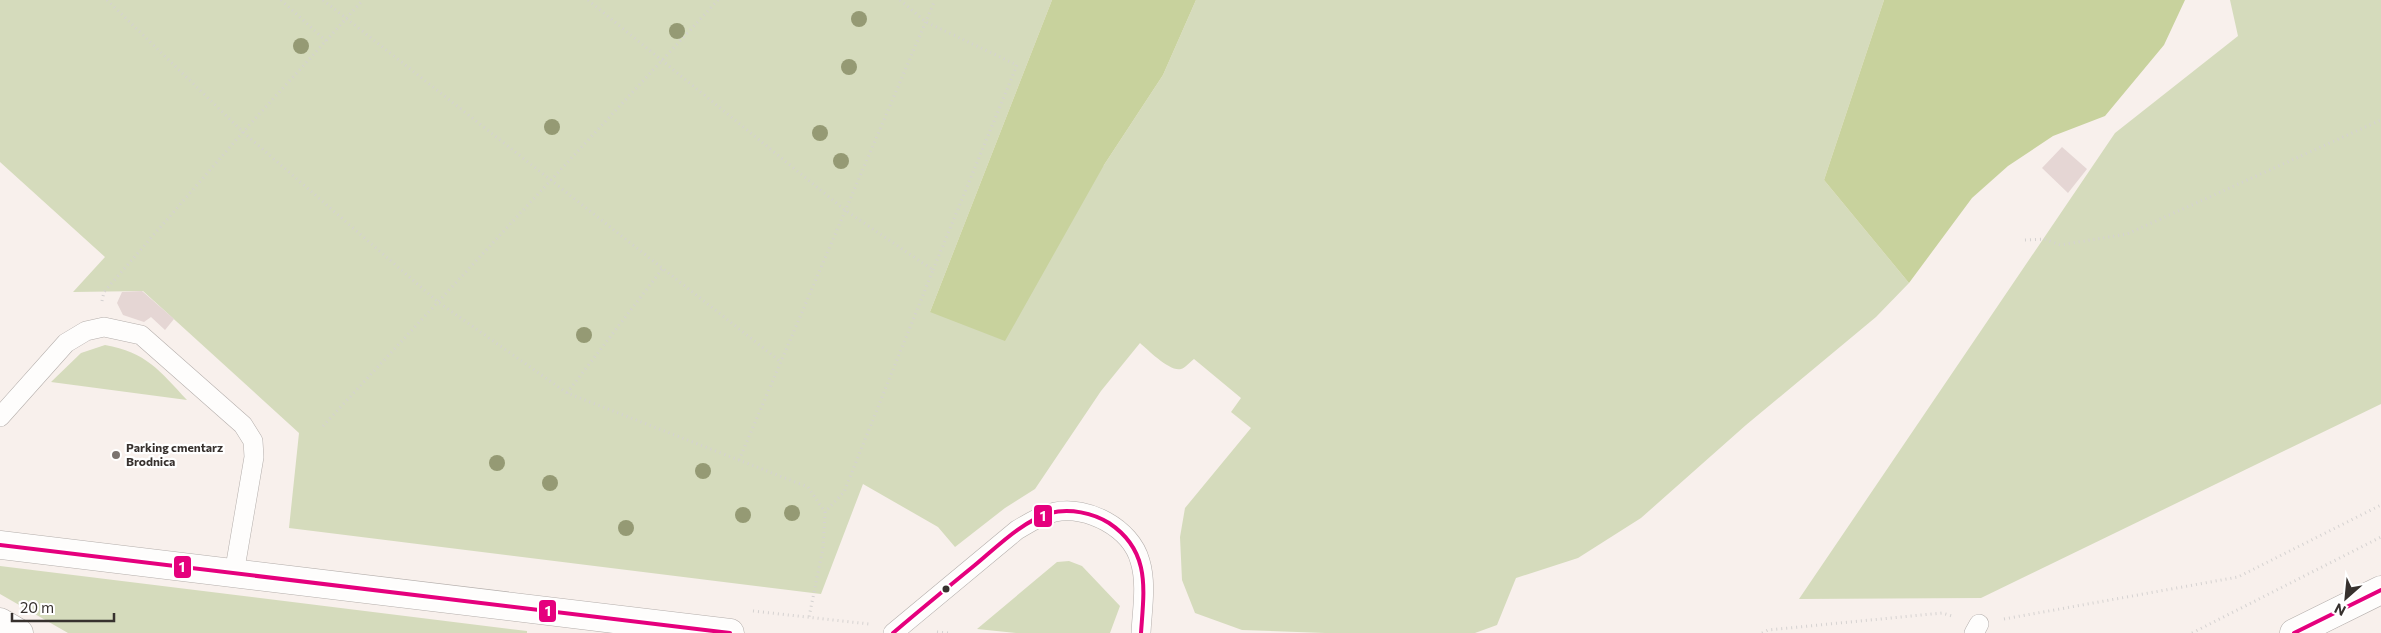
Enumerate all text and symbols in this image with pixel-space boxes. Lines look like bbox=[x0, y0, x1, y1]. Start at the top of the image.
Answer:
place label: Parking cmentarz Brodnica bbox=[126, 440, 223, 468]
marker: Parking cmentarz Brodnica bbox=[110, 449, 122, 461]
line badge: 1 bbox=[1033, 504, 1053, 528]
text: 1 bbox=[1040, 507, 1046, 524]
line badge: 1 bbox=[173, 555, 192, 579]
text: 1 bbox=[179, 558, 185, 575]
north arrow bbox=[2321, 573, 2371, 623]
unlabelled marker bbox=[941, 584, 951, 594]
scale bar bbox=[12, 590, 115, 622]
text: 20 m bbox=[20, 598, 54, 616]
line badge: 1 bbox=[538, 599, 557, 623]
text: N bbox=[2331, 600, 2348, 620]
text: 1 bbox=[545, 602, 551, 619]

